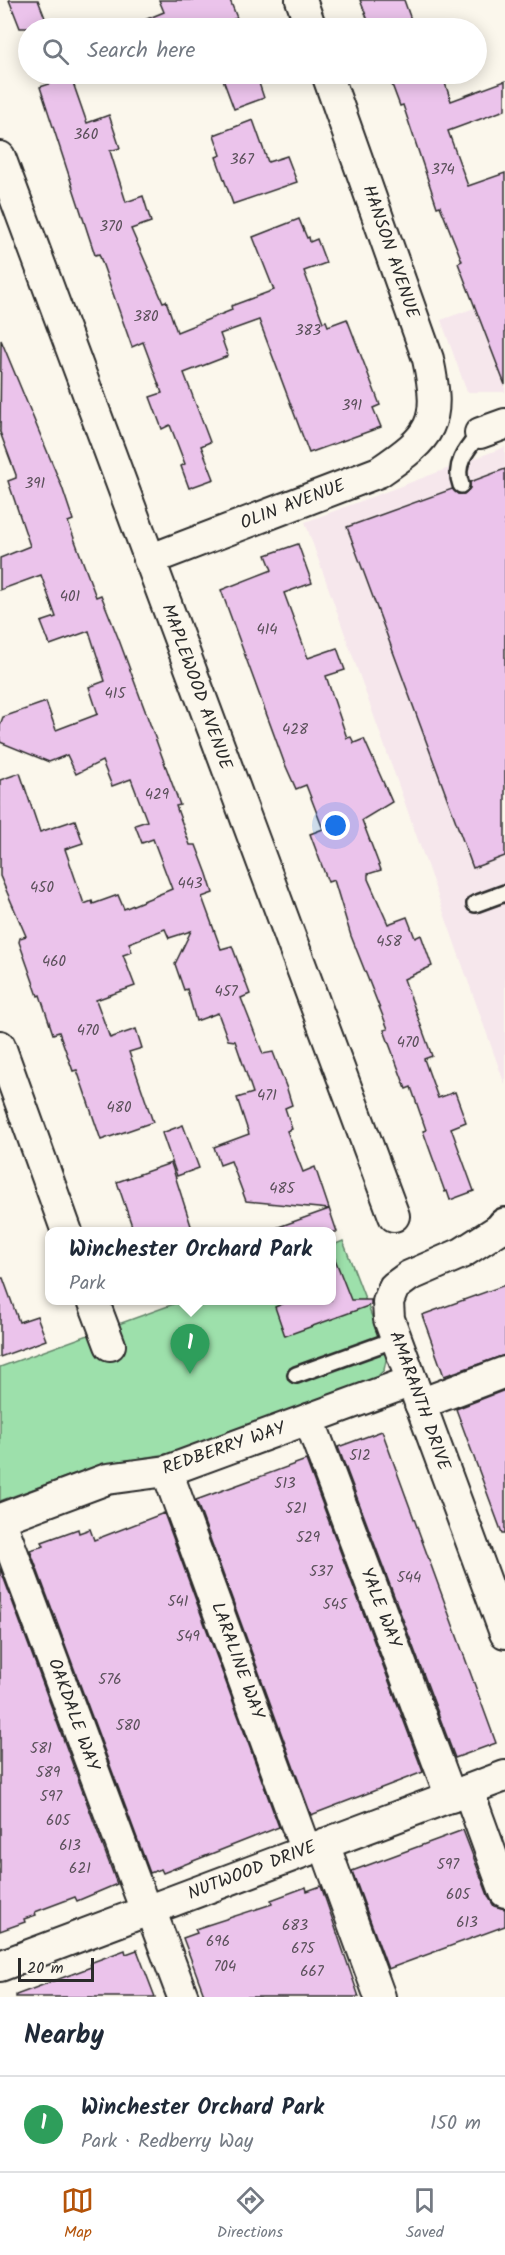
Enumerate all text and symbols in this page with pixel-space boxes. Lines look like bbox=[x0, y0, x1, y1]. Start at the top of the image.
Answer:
search box bbox=[18, 18, 487, 84]
text: Search here bbox=[87, 34, 195, 69]
icon: search bbox=[39, 35, 72, 68]
house number: 360 bbox=[74, 123, 99, 147]
house number: 367 bbox=[230, 148, 255, 172]
house number: 374 bbox=[431, 158, 455, 182]
street label: HANSON AVENUE bbox=[354, 181, 427, 323]
house number: 370 bbox=[100, 215, 123, 239]
house number: 380 bbox=[133, 305, 159, 329]
house number: 383 bbox=[295, 319, 322, 343]
house number: 391 bbox=[342, 394, 363, 418]
house number: 391 bbox=[25, 472, 46, 496]
street label: OLIN AVENUE bbox=[236, 472, 350, 538]
house number: 401 bbox=[60, 585, 81, 609]
street label: MAPLEWOOD AVENUE bbox=[152, 600, 240, 775]
house number: 414 bbox=[256, 618, 278, 642]
house number: 415 bbox=[104, 682, 126, 706]
house number: 428 bbox=[282, 718, 309, 742]
house number: 429 bbox=[145, 783, 170, 807]
your location bbox=[321, 811, 350, 840]
house number: 443 bbox=[177, 872, 203, 896]
house number: 450 bbox=[30, 876, 54, 900]
house number: 458 bbox=[376, 930, 403, 954]
house number: 460 bbox=[42, 950, 67, 974]
house number: 457 bbox=[214, 980, 239, 1004]
house number: 470 bbox=[77, 1019, 100, 1043]
house number: 470 bbox=[397, 1031, 420, 1055]
house number: 471 bbox=[257, 1084, 277, 1108]
house number: 480 bbox=[107, 1096, 132, 1120]
house number: 485 bbox=[269, 1177, 296, 1201]
popup bbox=[45, 1227, 336, 1305]
text: Winchester Orchard Park bbox=[69, 1233, 312, 1268]
text: Park bbox=[69, 1268, 105, 1300]
pin: 1 bbox=[170, 1324, 210, 1374]
street label: AMARANTH DRIVE bbox=[380, 1327, 458, 1475]
street label: REDBERRY WAY bbox=[158, 1414, 290, 1484]
house number: 512 bbox=[349, 1444, 371, 1468]
house number: 513 bbox=[274, 1472, 296, 1496]
house number: 521 bbox=[285, 1497, 307, 1521]
house number: 529 bbox=[296, 1526, 321, 1550]
house number: 537 bbox=[309, 1560, 334, 1584]
street label: YALE WAY bbox=[351, 1563, 409, 1653]
house number: 544 bbox=[397, 1566, 421, 1590]
house number: 541 bbox=[167, 1590, 189, 1614]
house number: 545 bbox=[323, 1593, 348, 1617]
street label: LARALINE WAY bbox=[202, 1598, 272, 1724]
house number: 549 bbox=[176, 1625, 200, 1649]
street label: OAKDALE WAY bbox=[39, 1655, 107, 1776]
house number: 576 bbox=[98, 1668, 122, 1692]
house number: 580 bbox=[116, 1714, 141, 1738]
house number: 581 bbox=[30, 1737, 52, 1761]
house number: 589 bbox=[36, 1761, 61, 1785]
house number: 597 bbox=[40, 1785, 63, 1809]
house number: 605 bbox=[46, 1809, 71, 1833]
street label: NUTWOOD DRIVE bbox=[184, 1833, 321, 1909]
house number: 613 bbox=[59, 1834, 81, 1858]
house number: 597 bbox=[437, 1853, 460, 1877]
house number: 621 bbox=[69, 1857, 91, 1881]
house number: 605 bbox=[446, 1883, 471, 1907]
house number: 613 bbox=[456, 1911, 478, 1935]
house number: 683 bbox=[282, 1914, 308, 1938]
house number: 696 bbox=[206, 1930, 230, 1954]
house number: 675 bbox=[291, 1937, 316, 1961]
scale bar bbox=[18, 1955, 94, 1982]
house number: 704 bbox=[214, 1955, 236, 1979]
text: 20 m bbox=[27, 1956, 63, 1981]
house number: 667 bbox=[300, 1960, 325, 1984]
text: Nearby bbox=[24, 2015, 104, 2057]
text: Winchester Orchard Park bbox=[81, 2091, 324, 2126]
text: 1 bbox=[40, 2108, 47, 2140]
text: 150 m bbox=[430, 2108, 481, 2140]
text: Park · Redberry Way bbox=[81, 2126, 253, 2158]
tab: Map bbox=[61, 2184, 94, 2245]
tab: Directions bbox=[217, 2184, 283, 2245]
tab: Saved bbox=[406, 2184, 444, 2245]

